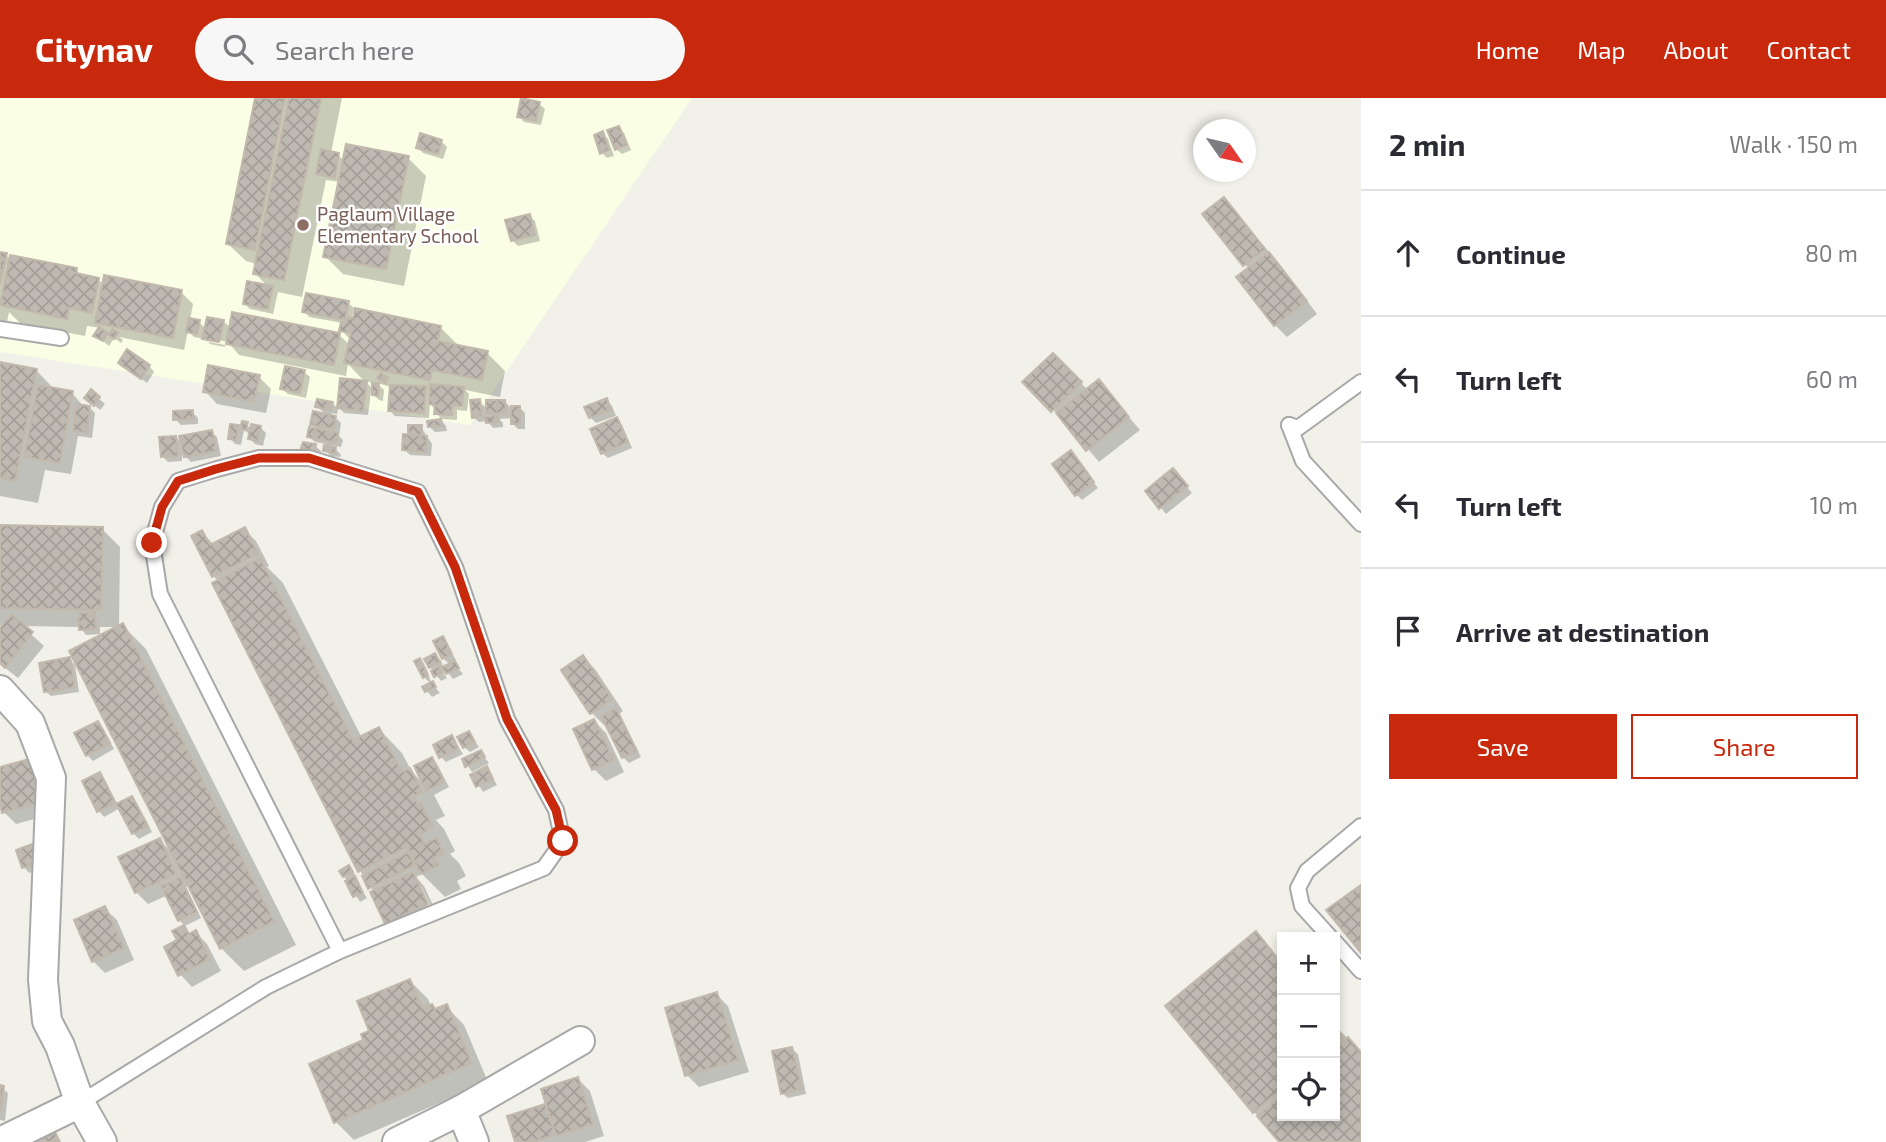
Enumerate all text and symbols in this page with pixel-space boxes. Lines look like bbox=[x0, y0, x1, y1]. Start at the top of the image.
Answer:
search box bbox=[195, 18, 685, 81]
text: Citynav bbox=[35, 29, 153, 69]
icon: search bbox=[219, 30, 257, 68]
text: Search here bbox=[275, 34, 415, 65]
text: Home bbox=[1476, 35, 1539, 64]
text: Map bbox=[1577, 35, 1625, 64]
text: About bbox=[1663, 35, 1729, 64]
text: Contact bbox=[1767, 35, 1851, 64]
north arrow bbox=[1193, 119, 1256, 182]
text: 2 min bbox=[1389, 126, 1466, 162]
text: Walk · 150 m bbox=[1729, 130, 1858, 158]
place label: Paglaum Village Elementary School bbox=[317, 202, 479, 247]
marker: Paglaum Village Elementary School bbox=[295, 217, 311, 233]
icon: ahead bbox=[1389, 234, 1427, 272]
text: Continue bbox=[1456, 238, 1566, 269]
text: 80 m bbox=[1805, 239, 1858, 267]
icon: left bbox=[1389, 360, 1427, 398]
text: Turn left bbox=[1456, 364, 1562, 395]
text: 60 m bbox=[1806, 365, 1858, 393]
icon: left bbox=[1389, 486, 1427, 524]
text: Turn left bbox=[1456, 490, 1562, 521]
text: 10 m bbox=[1810, 491, 1858, 519]
route end bbox=[136, 527, 167, 558]
icon: arrive bbox=[1389, 612, 1427, 650]
text: Arrive at destination bbox=[1456, 616, 1709, 647]
button: Save bbox=[1389, 714, 1617, 779]
button: Share bbox=[1631, 714, 1858, 779]
route start bbox=[547, 825, 578, 856]
map controls bbox=[1277, 932, 1340, 1121]
button: + bbox=[1277, 932, 1340, 995]
button: − bbox=[1277, 995, 1340, 1058]
button: locate bbox=[1277, 1058, 1340, 1121]

